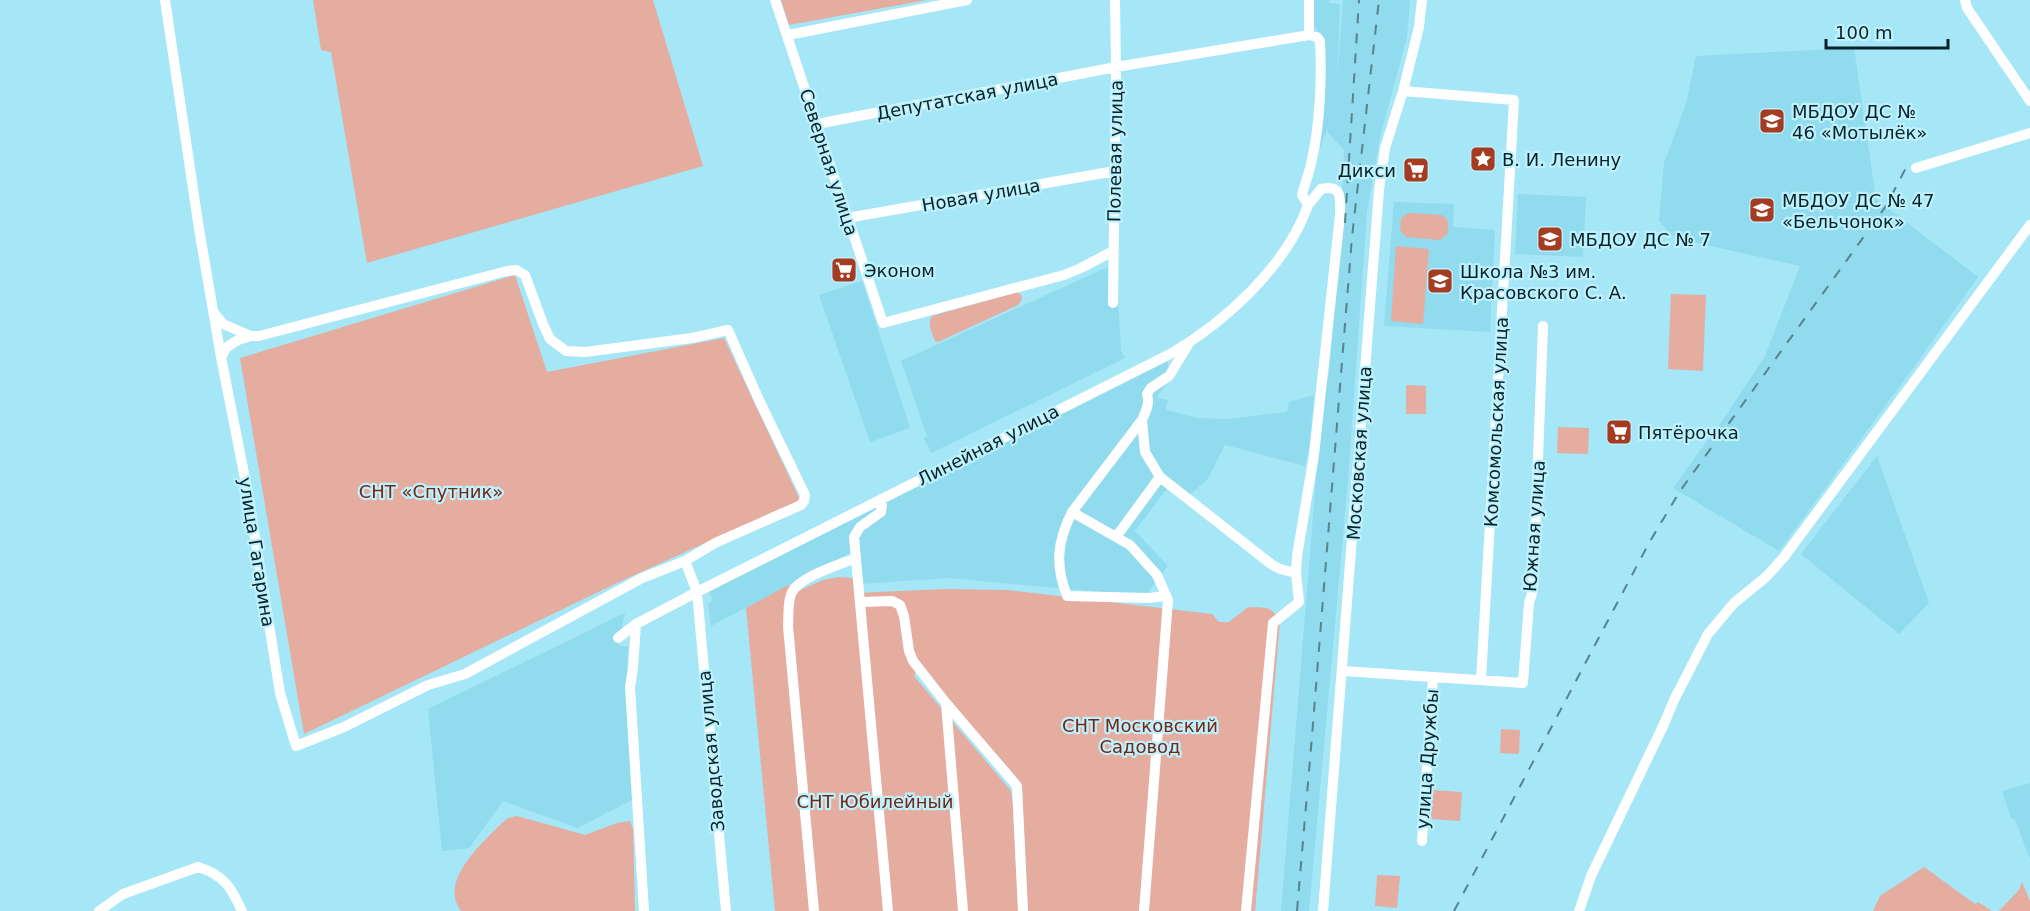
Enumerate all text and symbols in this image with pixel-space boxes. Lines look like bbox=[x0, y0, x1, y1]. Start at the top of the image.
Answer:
scale bar bbox=[1826, 12, 1948, 50]
text: 100 m bbox=[1835, 22, 1893, 43]
street label: Депутатская улица bbox=[874, 68, 1060, 124]
street label: Полевая улица bbox=[1103, 80, 1127, 222]
street label: Северная улица bbox=[795, 86, 863, 238]
place label: МБДОУ ДC № 46 «Мотылёк» bbox=[1792, 101, 1927, 143]
school or university icon: МБДОУ ДC № 46 «Мотылёк» bbox=[1757, 106, 1787, 136]
place icon: В. И. Ленину bbox=[1468, 144, 1498, 174]
place label: В. И. Ленину bbox=[1502, 149, 1622, 170]
supermarket icon: Дикси bbox=[1401, 155, 1431, 185]
place label: Дикси bbox=[1338, 160, 1396, 181]
street label: Новая улица bbox=[920, 174, 1042, 216]
place label: МБДОУ ДС № 47 «Бельчонок» bbox=[1782, 190, 1935, 232]
school or university icon: МБДОУ ДС № 47 «Бельчонок» bbox=[1747, 195, 1777, 225]
school or university icon: МБДОУ ДС № 7 bbox=[1535, 224, 1565, 254]
place label: МБДОУ ДС № 7 bbox=[1570, 229, 1711, 250]
supermarket icon: Эконом bbox=[829, 255, 859, 285]
place label: Эконом bbox=[864, 260, 935, 281]
place label: Школа №3 им. Красовского С. А. bbox=[1460, 261, 1627, 303]
school or university icon: Школа №3 им. Красовского С. А. bbox=[1425, 266, 1455, 296]
street label: Комсомольская улица bbox=[1480, 316, 1512, 528]
street label: Московская улица bbox=[1342, 365, 1376, 541]
street label: Линейная улица bbox=[914, 400, 1062, 490]
supermarket icon: Пятёрочка bbox=[1604, 417, 1634, 447]
place label: Пятёрочка bbox=[1638, 422, 1739, 443]
street label: Южная улица bbox=[1519, 459, 1549, 593]
street label: улица Гагарина bbox=[235, 476, 279, 628]
park label: СНТ «Спутник» bbox=[359, 481, 503, 502]
street label: Заводская улица bbox=[693, 669, 729, 833]
street label: улица Дружбы bbox=[1412, 688, 1442, 830]
park label: СНТ Московский Садовод bbox=[1062, 715, 1218, 757]
park label: СНТ Юбилейный bbox=[796, 791, 954, 812]

